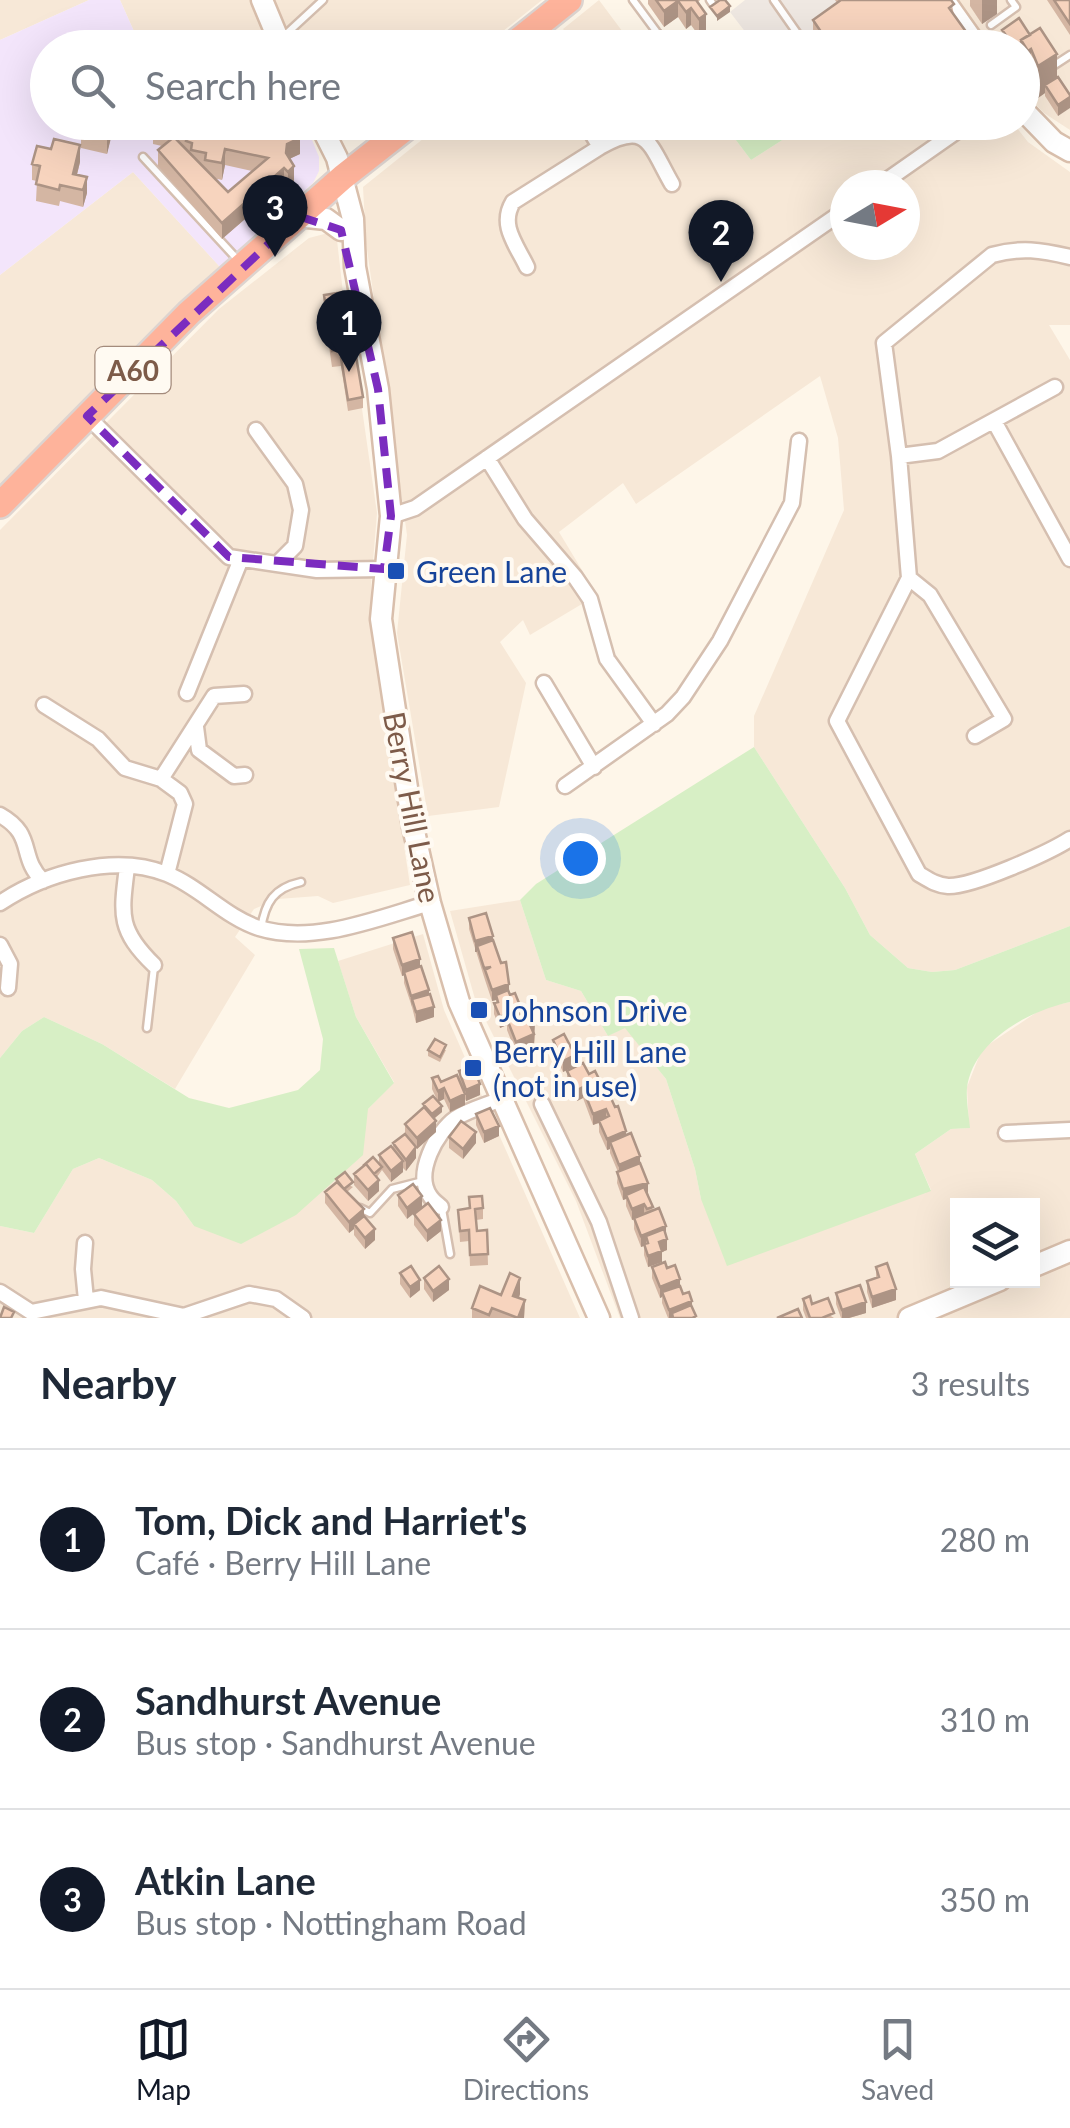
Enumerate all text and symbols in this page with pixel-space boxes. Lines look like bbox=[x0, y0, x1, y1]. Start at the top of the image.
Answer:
search box bbox=[30, 30, 1040, 140]
icon: search bbox=[65, 58, 120, 113]
text: Search here bbox=[145, 62, 341, 108]
north arrow bbox=[830, 170, 920, 260]
pin: 3 bbox=[242, 174, 308, 257]
pin: 2 bbox=[688, 200, 754, 282]
pin: 1 bbox=[316, 290, 382, 372]
road number: A60 bbox=[96, 347, 170, 393]
place label: Green Lane bbox=[416, 553, 567, 589]
marker: Green Lane bbox=[385, 560, 407, 582]
street label: Berry Hill Lane bbox=[377, 708, 449, 906]
your location bbox=[555, 833, 606, 884]
place label: Johnson Drive bbox=[499, 992, 688, 1028]
marker: Johnson Drive bbox=[468, 999, 490, 1021]
place label: Berry Hill Lane (not in use) bbox=[493, 1033, 687, 1103]
marker: Berry Hill Lane (not in use) bbox=[462, 1057, 484, 1079]
map controls bbox=[950, 1198, 1040, 1288]
button: layers bbox=[950, 1198, 1040, 1288]
text: Nearby bbox=[40, 1358, 177, 1408]
text: 3 results bbox=[911, 1364, 1030, 1403]
text: Tom, Dick and Harriet's bbox=[135, 1497, 527, 1543]
text: 1 bbox=[63, 1520, 82, 1559]
text: 280 m bbox=[940, 1520, 1030, 1559]
text: Café · Berry Hill Lane bbox=[135, 1543, 431, 1582]
text: Sandhurst Avenue bbox=[135, 1677, 441, 1723]
text: 2 bbox=[63, 1700, 82, 1739]
text: 310 m bbox=[940, 1700, 1030, 1739]
text: Bus stop · Sandhurst Avenue bbox=[135, 1723, 536, 1762]
text: Atkin Lane bbox=[135, 1857, 316, 1903]
text: 3 bbox=[63, 1880, 82, 1919]
text: 350 m bbox=[940, 1880, 1030, 1919]
text: Bus stop · Nottingham Road bbox=[135, 1903, 527, 1942]
tab: Map bbox=[136, 2012, 191, 2106]
tab: Directions bbox=[463, 2012, 589, 2106]
tab: Saved bbox=[861, 2012, 934, 2106]

